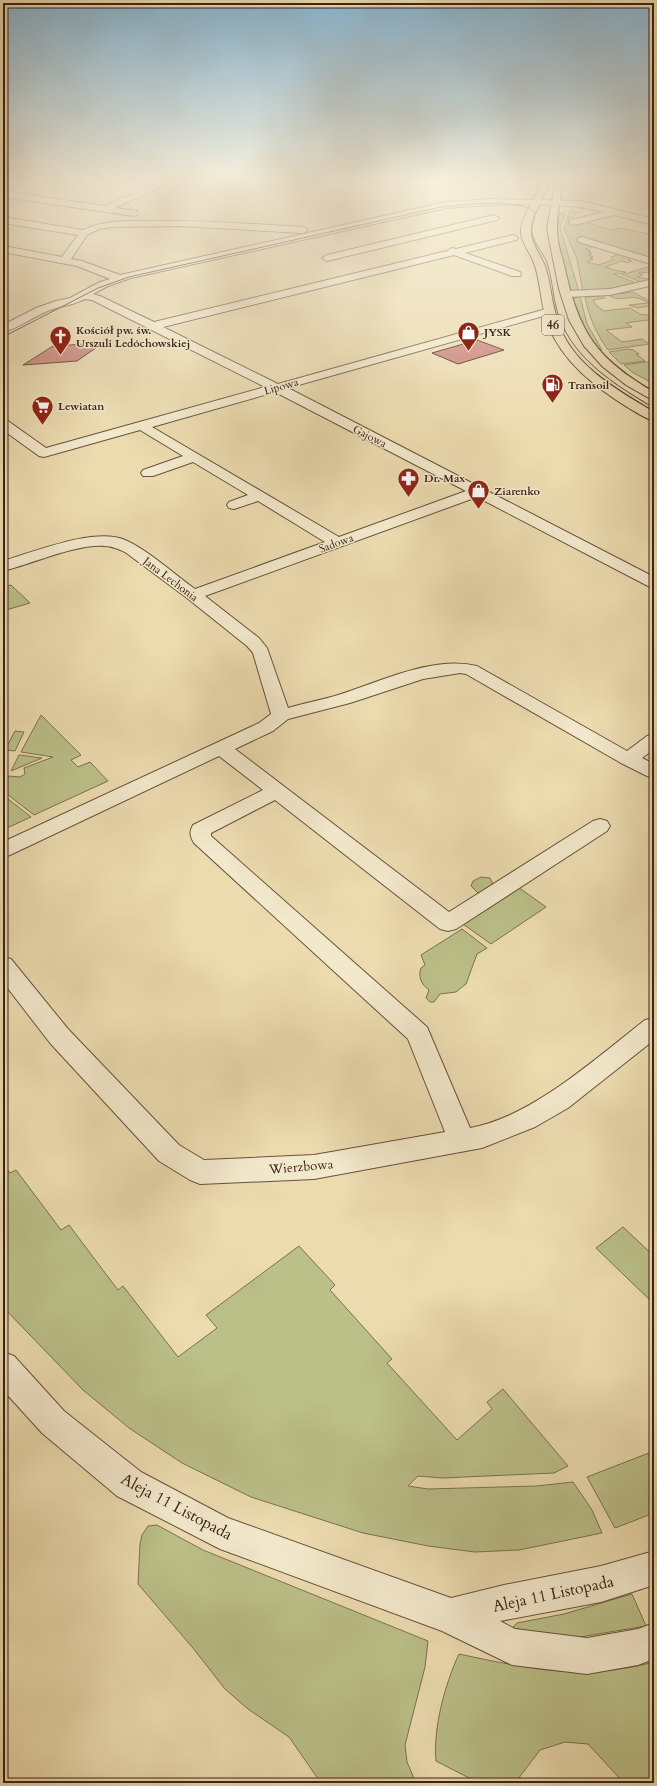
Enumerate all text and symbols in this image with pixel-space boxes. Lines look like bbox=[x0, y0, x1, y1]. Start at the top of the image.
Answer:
road number: 46 bbox=[542, 315, 564, 335]
shop icon: JYSK bbox=[455, 319, 481, 352]
church icon: Kościół pw. św. Urszuli Ledóchowskiej bbox=[48, 323, 74, 356]
place label: Kościół pw. św. Urszuli Ledóchowskiej bbox=[76, 323, 190, 351]
place label: JYSK bbox=[482, 325, 512, 340]
fuel station icon: Transoil bbox=[540, 372, 566, 405]
street label: Lipowa bbox=[262, 374, 300, 399]
place label: Transoil bbox=[568, 378, 610, 393]
supermarket icon: Lewiatan bbox=[30, 393, 56, 426]
place label: Lewiatan bbox=[58, 399, 104, 414]
street label: Gajowa bbox=[350, 422, 389, 451]
pharmacy icon: Dr. Max bbox=[396, 465, 422, 498]
place label: Dr. Max bbox=[424, 471, 465, 486]
shop icon: Ziarenko bbox=[466, 478, 492, 511]
place label: Ziarenko bbox=[494, 484, 541, 499]
street label: Sadowa bbox=[317, 530, 356, 557]
street label: Jana Lechonia bbox=[139, 553, 201, 605]
street label: Wierzbowa bbox=[267, 1155, 334, 1179]
street label: Aleja 11 Listopada bbox=[117, 1468, 236, 1546]
street label: Aleja 11 Listopada bbox=[491, 1570, 616, 1618]

